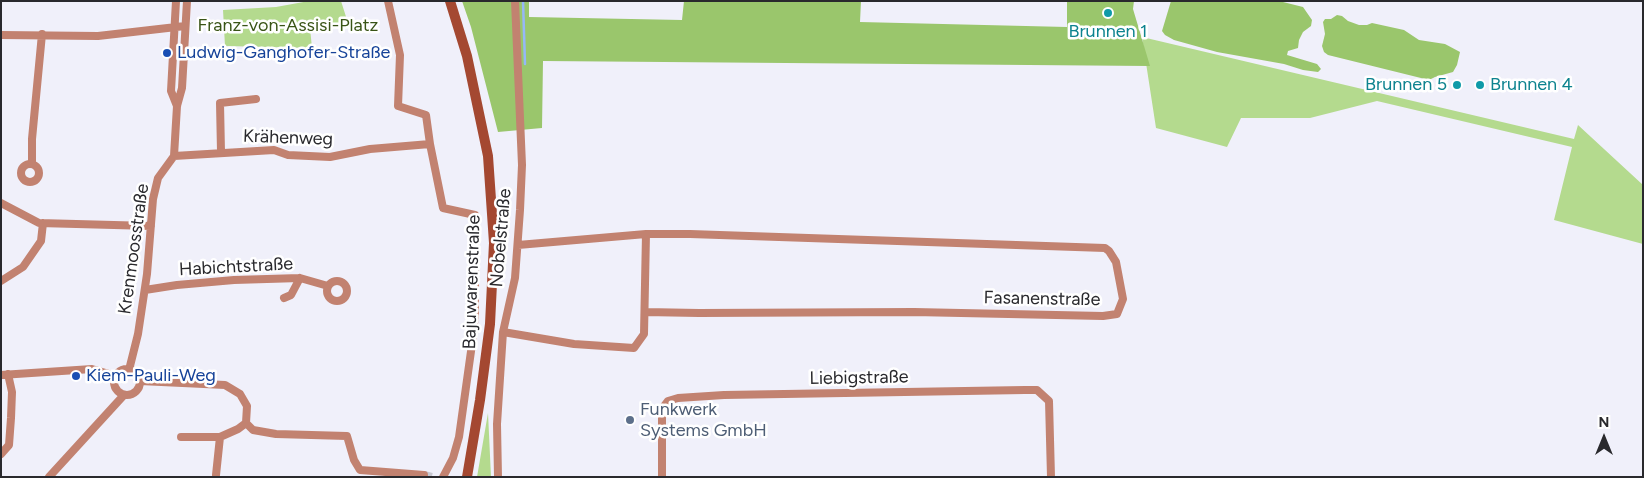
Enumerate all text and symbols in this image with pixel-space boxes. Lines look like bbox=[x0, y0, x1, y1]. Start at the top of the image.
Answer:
marker: Brunnen 1 bbox=[1102, 7, 1114, 19]
park label: Franz-von-Assisi-Platz bbox=[198, 15, 378, 37]
place label: Brunnen 1 bbox=[1069, 21, 1147, 43]
place label: Ludwig-Ganghofer-Straße bbox=[177, 42, 390, 64]
marker: Ludwig-Ganghofer-Straße bbox=[161, 47, 173, 59]
place label: Brunnen 5 bbox=[1365, 74, 1447, 96]
place label: Brunnen 4 bbox=[1490, 74, 1573, 96]
marker: Brunnen 5 bbox=[1451, 79, 1463, 91]
marker: Brunnen 4 bbox=[1474, 79, 1486, 91]
street label: Krähenweg bbox=[243, 126, 333, 150]
street label: Krenmoosstraße bbox=[114, 182, 154, 316]
street label: Nobelstraße bbox=[486, 188, 516, 288]
street label: Bajuwarenstraße bbox=[459, 214, 485, 350]
street label: Habichtstraße bbox=[178, 253, 294, 281]
street label: Fasanenstraße bbox=[983, 287, 1101, 311]
place label: Kiem-Pauli-Weg bbox=[86, 365, 216, 387]
street label: Liebigstraße bbox=[809, 366, 909, 390]
marker: Kiem-Pauli-Weg bbox=[70, 370, 82, 382]
place label: Funkwerk Systems GmbH bbox=[640, 399, 767, 442]
north arrow bbox=[1579, 413, 1629, 463]
marker: Funkwerk Systems GmbH bbox=[624, 414, 636, 426]
text: N bbox=[1599, 414, 1609, 431]

